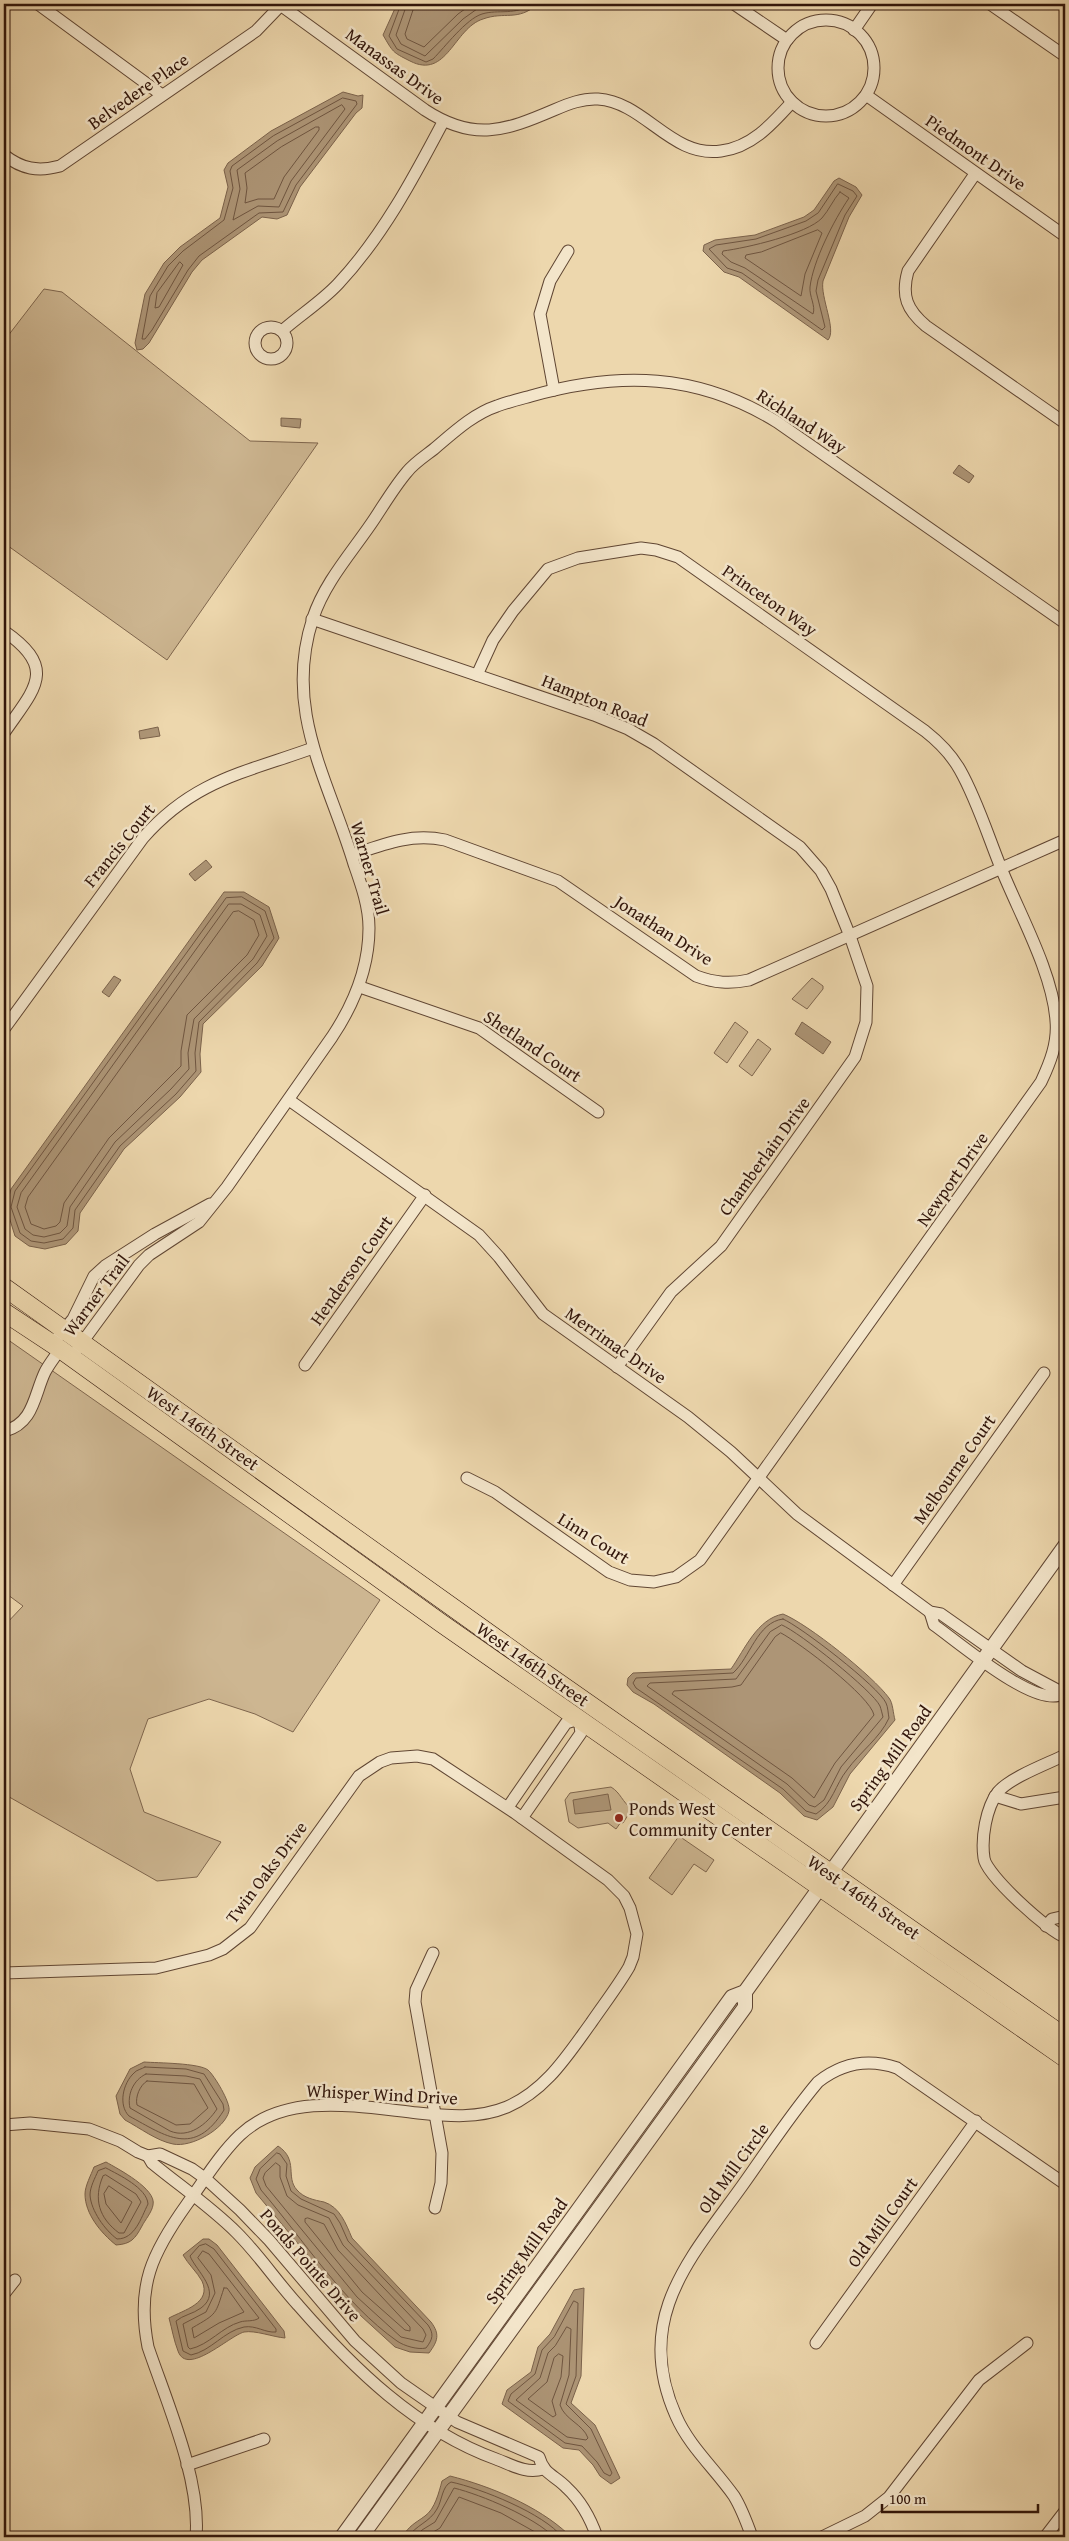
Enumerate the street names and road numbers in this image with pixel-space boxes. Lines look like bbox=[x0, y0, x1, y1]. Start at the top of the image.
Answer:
street label: Manassas Drive bbox=[340, 21, 450, 111]
street label: Belvedere Place bbox=[82, 46, 194, 136]
street label: Piedmont Drive bbox=[920, 107, 1032, 197]
street label: Richland Way bbox=[752, 382, 852, 460]
street label: Princeton Way bbox=[717, 557, 823, 643]
street label: Hampton Road bbox=[538, 666, 652, 734]
street label: Francis Court bbox=[77, 797, 162, 893]
street label: Warner Trail bbox=[344, 818, 396, 918]
street label: Jonathan Drive bbox=[608, 887, 719, 972]
street label: Shetland Court bbox=[478, 1003, 588, 1089]
street label: Chamberlain Drive bbox=[712, 1091, 816, 1221]
street label: Newport Drive bbox=[909, 1126, 995, 1232]
street label: Henderson Court bbox=[303, 1209, 399, 1331]
street label: Warner Trail bbox=[56, 1248, 136, 1342]
street label: Merrimac Drive bbox=[560, 1300, 672, 1390]
street label: West 146th Street bbox=[141, 1379, 266, 1477]
street label: Melbourne Court bbox=[906, 1408, 1002, 1530]
street label: Linn Court bbox=[553, 1505, 636, 1571]
street label: West 146th Street bbox=[471, 1615, 596, 1713]
street label: Spring Mill Road bbox=[842, 1699, 938, 1817]
street label: Twin Oaks Drive bbox=[218, 1815, 314, 1929]
street label: West 146th Street bbox=[802, 1848, 927, 1946]
street label: Whisper Wind Drive bbox=[306, 2077, 458, 2111]
street label: Old Mill Circle bbox=[691, 2117, 775, 2219]
street label: Old Mill Court bbox=[840, 2171, 924, 2273]
street label: Spring Mill Road bbox=[478, 2192, 574, 2310]
street label: Ponds Pointe Drive bbox=[254, 2202, 368, 2328]

